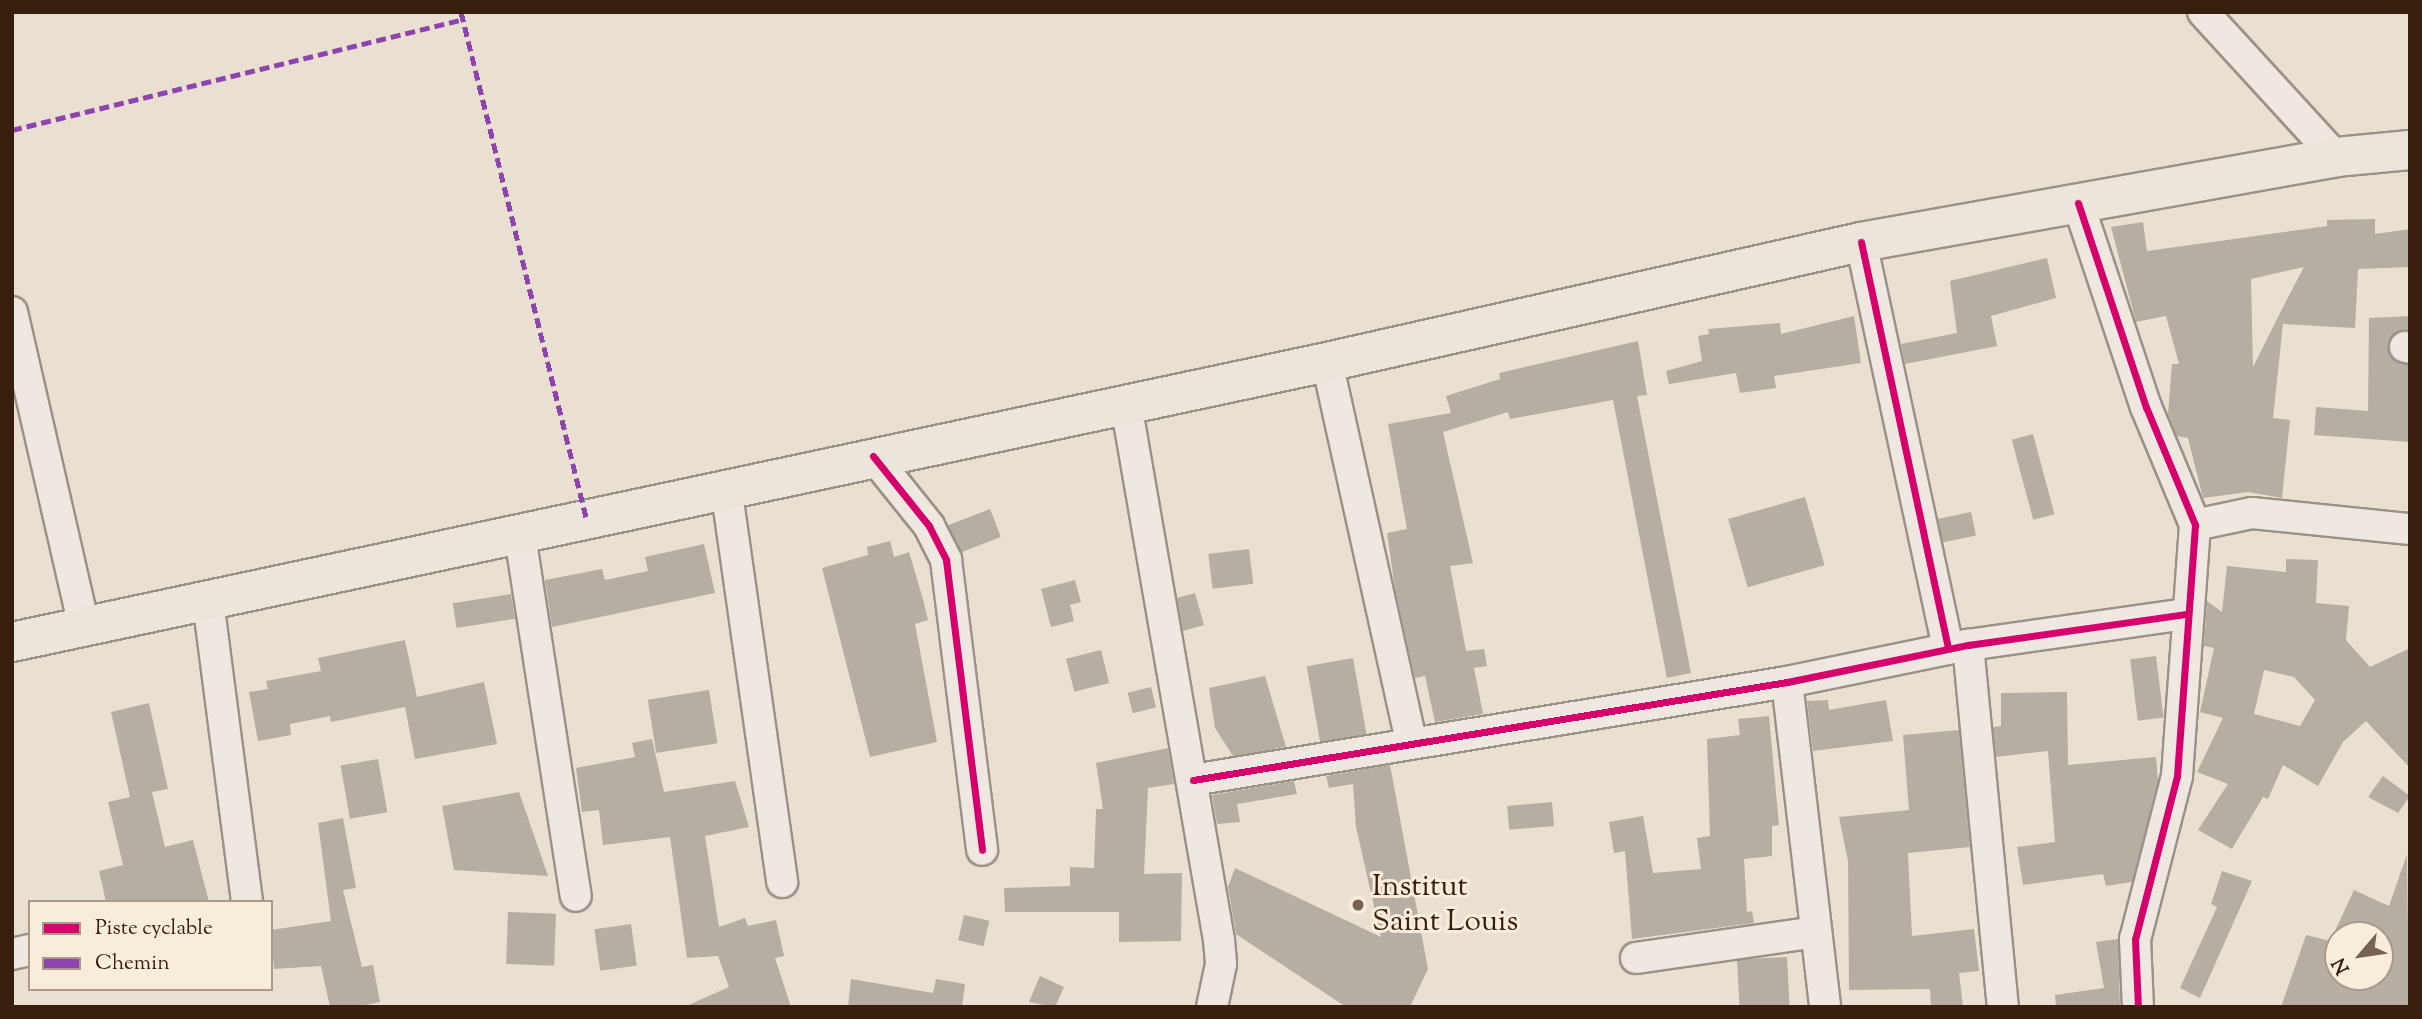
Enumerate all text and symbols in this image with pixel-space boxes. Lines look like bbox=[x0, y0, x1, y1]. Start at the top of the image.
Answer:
place label: Institut Saint Louis bbox=[1372, 870, 1518, 940]
marker: Institut Saint Louis bbox=[1350, 897, 1366, 913]
legend bbox=[28, 900, 273, 991]
text: Piste cyclable bbox=[95, 914, 213, 944]
north arrow bbox=[2324, 921, 2394, 991]
text: Chemin bbox=[95, 949, 170, 979]
text: N bbox=[2326, 952, 2357, 979]

